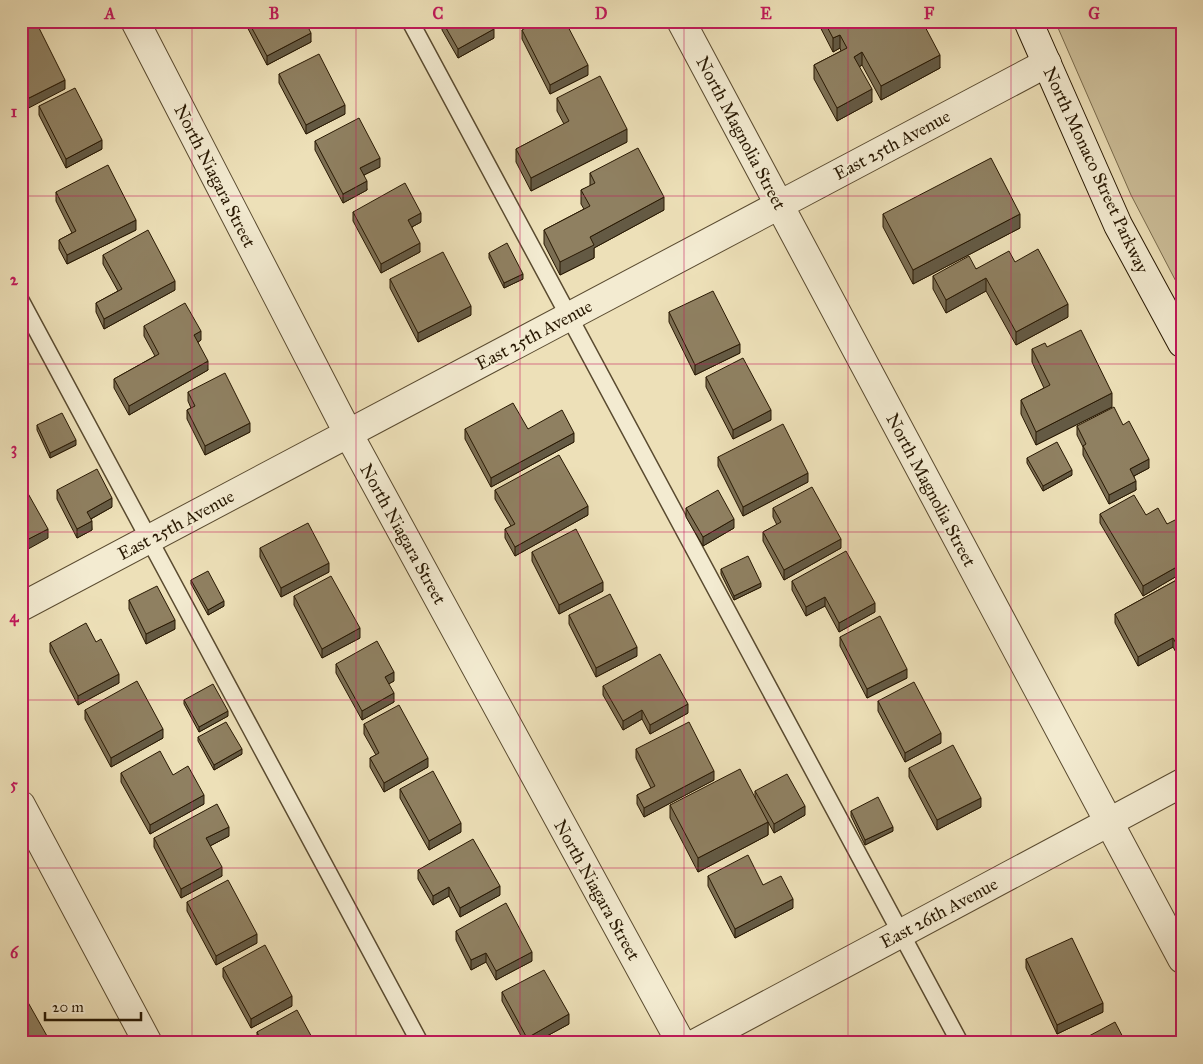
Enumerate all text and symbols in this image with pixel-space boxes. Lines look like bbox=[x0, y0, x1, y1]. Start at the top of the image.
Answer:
text: A bbox=[104, 4, 116, 23]
text: B bbox=[269, 4, 279, 23]
text: C bbox=[433, 4, 444, 23]
text: D bbox=[595, 4, 608, 23]
text: E bbox=[760, 4, 772, 23]
text: F bbox=[924, 4, 935, 23]
text: G bbox=[1088, 4, 1100, 23]
street label: North Magnolia Street bbox=[690, 53, 791, 214]
street label: North Monaco Street Parkway bbox=[1038, 63, 1154, 277]
street label: North Niagara Street bbox=[168, 101, 261, 252]
text: 1 bbox=[11, 102, 18, 121]
street label: East 25th Avenue bbox=[830, 105, 954, 185]
text: 2 bbox=[10, 270, 19, 289]
street label: East 25th Avenue bbox=[472, 295, 596, 375]
street label: North Magnolia Street bbox=[880, 410, 981, 571]
text: 3 bbox=[11, 439, 17, 459]
street label: North Niagara Street bbox=[354, 460, 451, 609]
street label: East 25th Avenue bbox=[114, 485, 238, 565]
text: 4 bbox=[10, 607, 20, 627]
text: 5 bbox=[10, 775, 18, 794]
street label: North Niagara Street bbox=[548, 816, 645, 965]
street label: East 26th Avenue bbox=[877, 873, 1001, 953]
text: 6 bbox=[10, 943, 19, 962]
scale bar bbox=[45, 989, 141, 1021]
text: 20 m bbox=[52, 998, 84, 1016]

